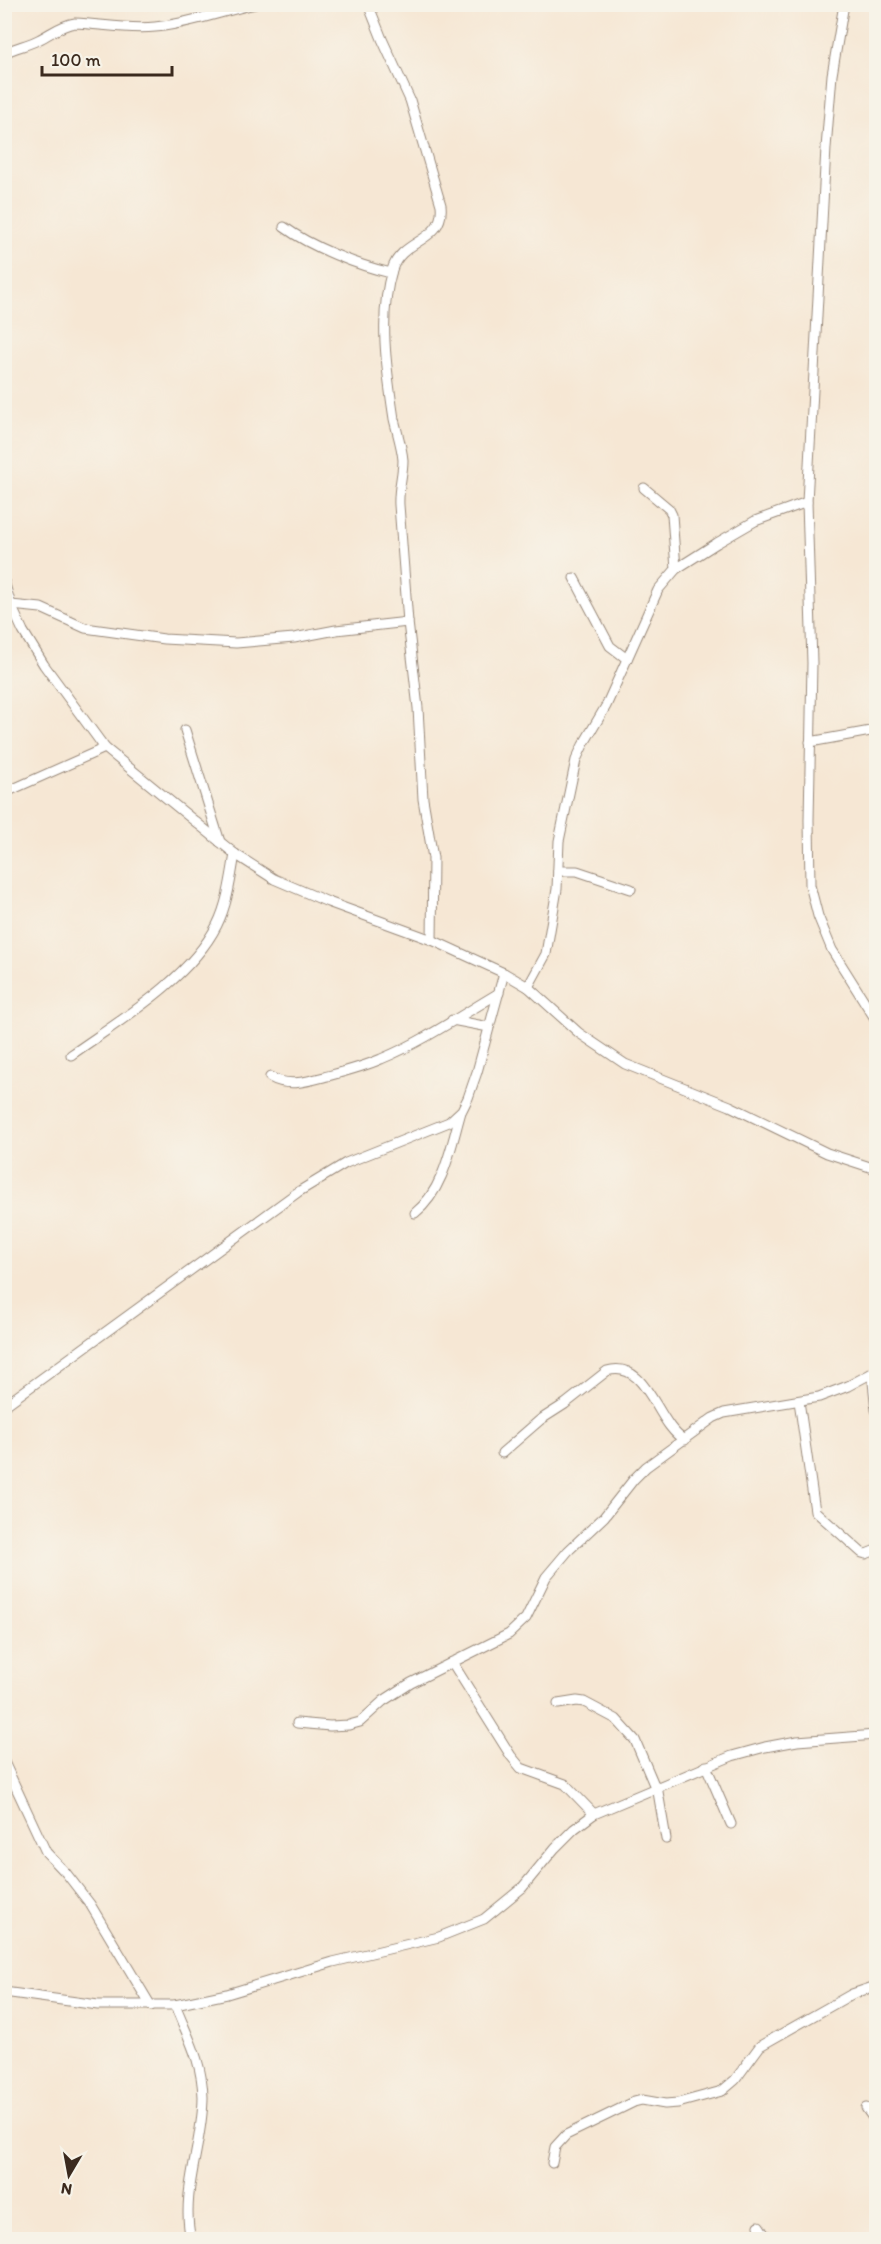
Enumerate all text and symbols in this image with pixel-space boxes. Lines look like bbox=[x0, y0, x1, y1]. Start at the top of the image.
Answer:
scale bar bbox=[42, 39, 172, 77]
text: 100 m bbox=[51, 49, 101, 71]
north arrow bbox=[39, 2145, 99, 2205]
text: N bbox=[60, 2179, 73, 2200]

